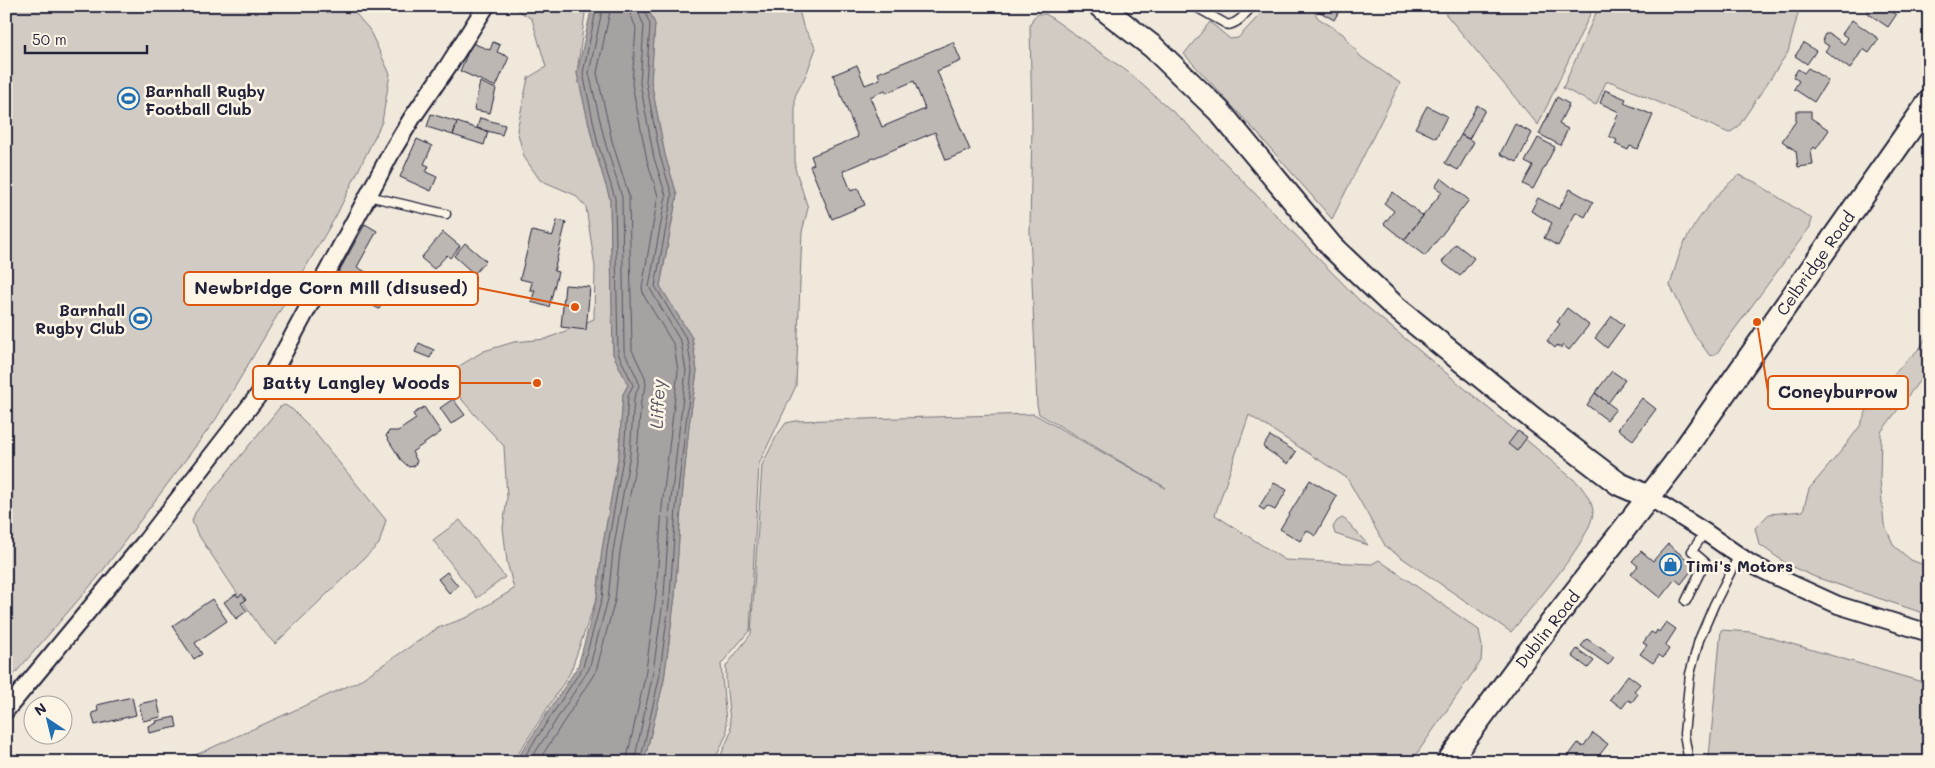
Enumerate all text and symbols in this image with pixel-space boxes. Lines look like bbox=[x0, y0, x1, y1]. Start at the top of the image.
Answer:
scale bar bbox=[25, 22, 148, 54]
text: 50 m bbox=[32, 29, 67, 49]
place label: Barnhall Rugby Football Club bbox=[145, 80, 266, 119]
sports icon: Barnhall Rugby Football Club bbox=[117, 87, 141, 111]
street label: Celbridge Road bbox=[1771, 207, 1859, 319]
callout: Newbridge Corn Mill (disused) bbox=[184, 272, 478, 305]
text: Newbridge Corn Mill (disused) bbox=[194, 275, 468, 299]
place label: Barnhall Rugby Club bbox=[35, 299, 125, 338]
sports icon: Barnhall Rugby Club bbox=[129, 306, 153, 330]
callout: Batty Langley Woods bbox=[253, 366, 460, 399]
text: Batty Langley Woods bbox=[262, 370, 450, 394]
callout: Coneyburrow bbox=[1768, 376, 1908, 409]
water label: Liffey bbox=[644, 378, 670, 429]
text: Coneyburrow bbox=[1778, 379, 1898, 403]
shop icon: Timi's Motors bbox=[1658, 553, 1682, 577]
place label: Timi's Motors bbox=[1686, 555, 1793, 576]
street label: Dublin Road bbox=[1510, 586, 1584, 672]
north arrow bbox=[22, 696, 72, 746]
text: N bbox=[30, 698, 50, 720]

